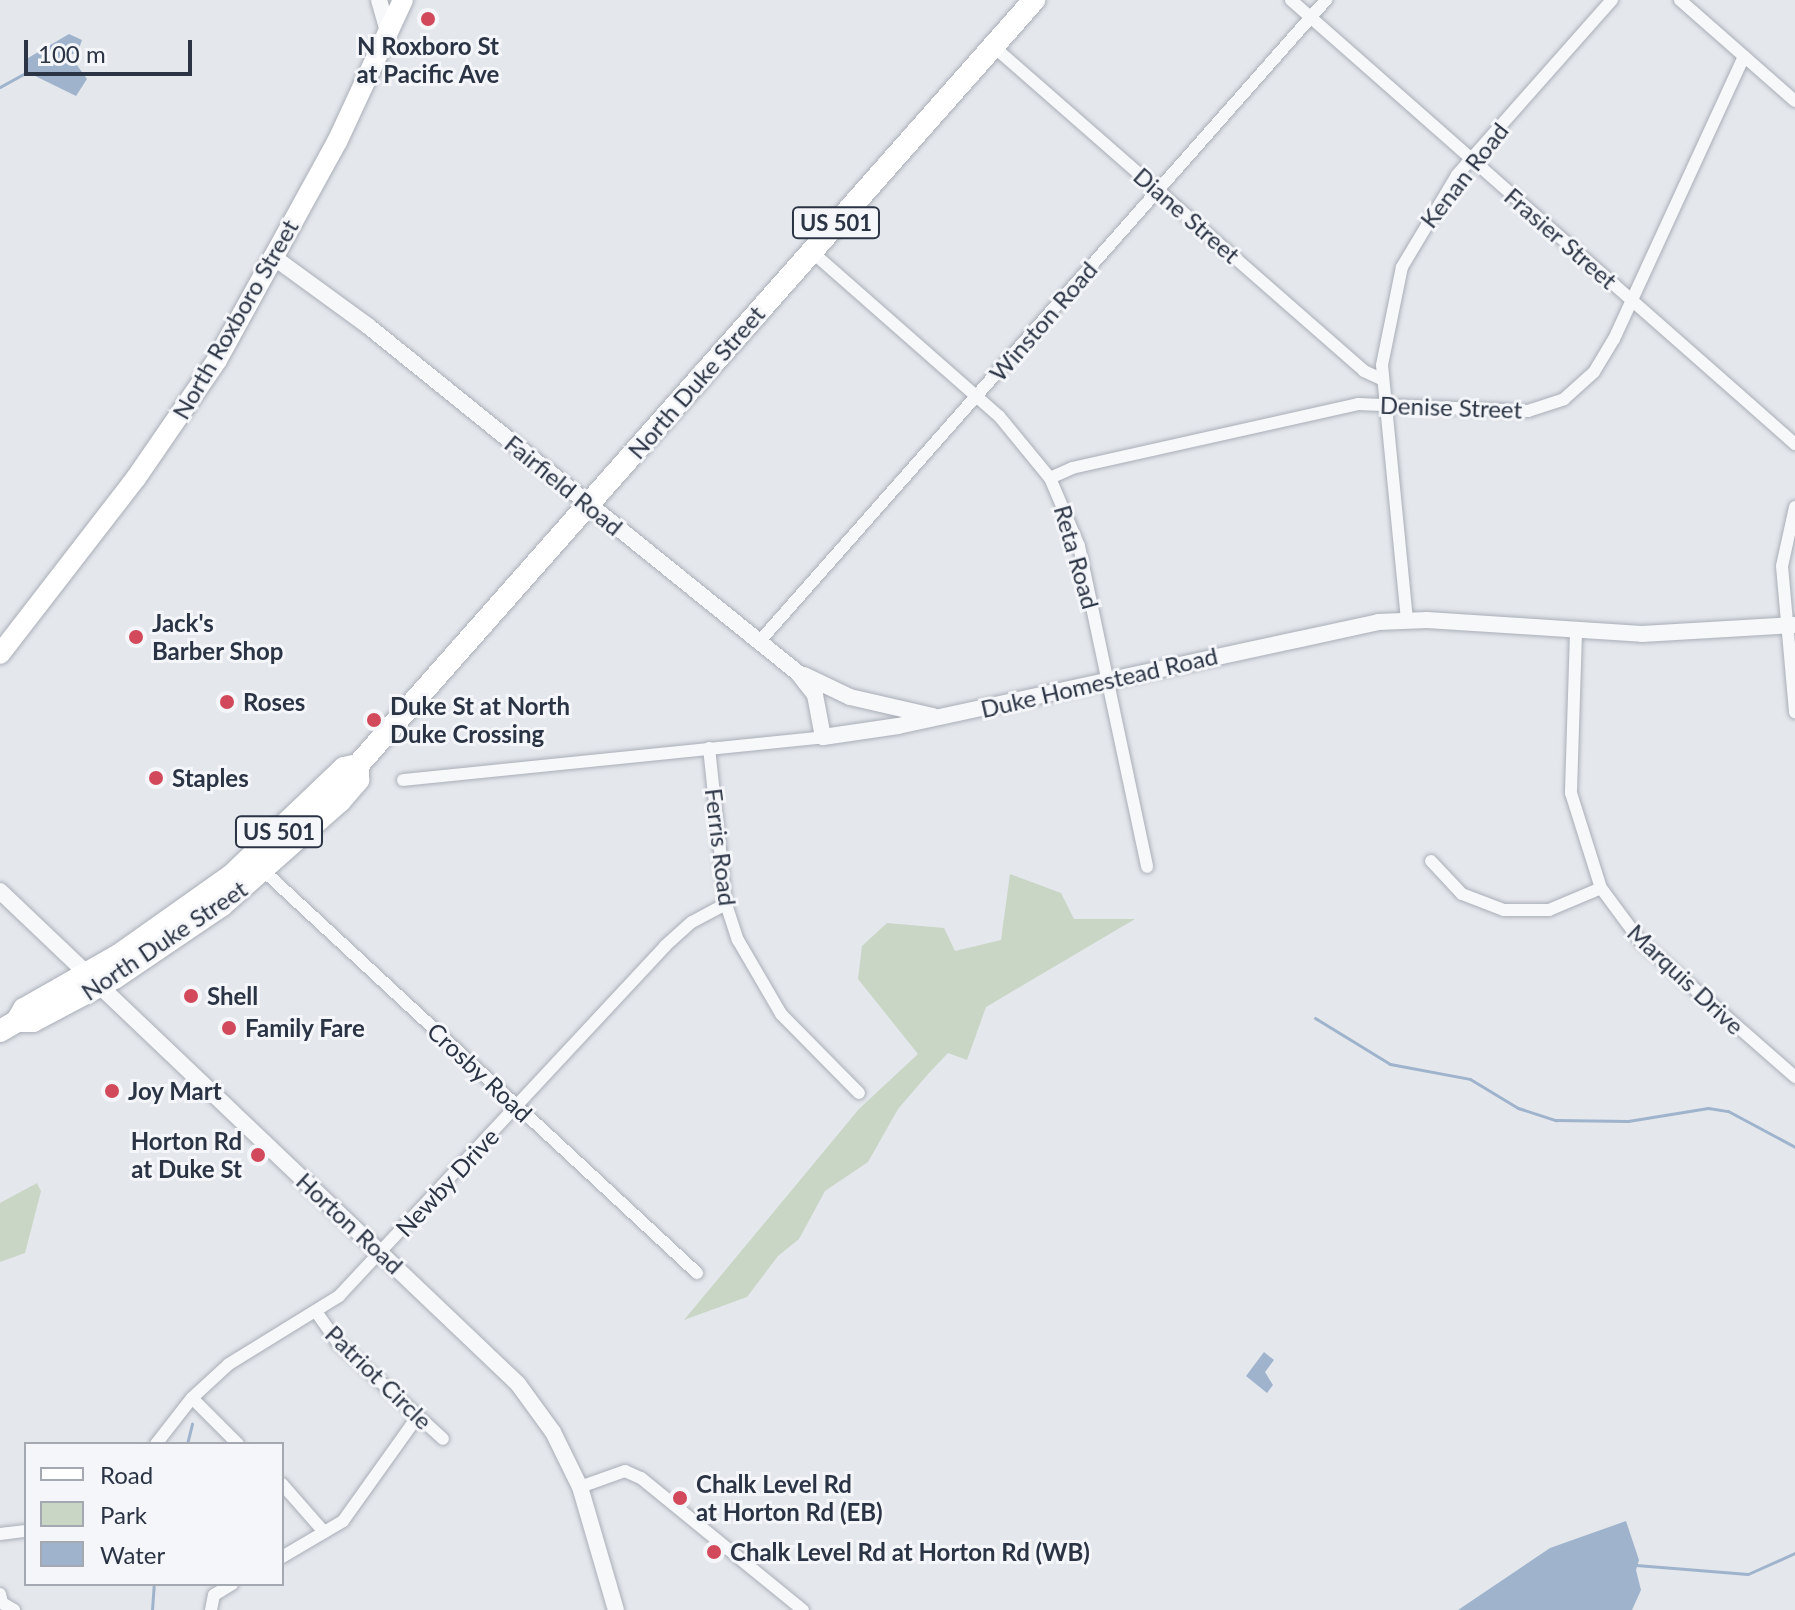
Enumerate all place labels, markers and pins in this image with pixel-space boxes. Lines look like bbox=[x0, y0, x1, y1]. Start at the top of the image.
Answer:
marker: N Roxboro St at Pacific Ave bbox=[419, 10, 437, 28]
place label: N Roxboro St at Pacific Ave bbox=[356, 32, 500, 88]
place label: Jack's Barber Shop bbox=[152, 609, 284, 665]
marker: Jack's Barber Shop bbox=[127, 628, 145, 646]
place label: Roses bbox=[243, 688, 305, 716]
place label: Duke St at North Duke Crossing bbox=[390, 692, 570, 748]
marker: Roses bbox=[218, 693, 236, 711]
marker: Duke St at North Duke Crossing bbox=[365, 711, 383, 729]
place label: Staples bbox=[172, 764, 249, 792]
marker: Staples bbox=[147, 769, 165, 787]
place label: Shell bbox=[207, 982, 258, 1010]
marker: Shell bbox=[182, 987, 200, 1005]
place label: Family Fare bbox=[245, 1014, 365, 1042]
marker: Family Fare bbox=[220, 1019, 238, 1037]
place label: Joy Mart bbox=[128, 1077, 222, 1105]
marker: Joy Mart bbox=[103, 1082, 121, 1100]
place label: Horton Rd at Duke St bbox=[131, 1127, 242, 1183]
marker: Horton Rd at Duke St bbox=[249, 1146, 267, 1164]
place label: Chalk Level Rd at Horton Rd (EB) bbox=[696, 1470, 883, 1526]
marker: Chalk Level Rd at Horton Rd (EB) bbox=[671, 1489, 689, 1507]
place label: Chalk Level Rd at Horton Rd (WB) bbox=[730, 1538, 1090, 1566]
marker: Chalk Level Rd at Horton Rd (WB) bbox=[705, 1543, 723, 1561]

